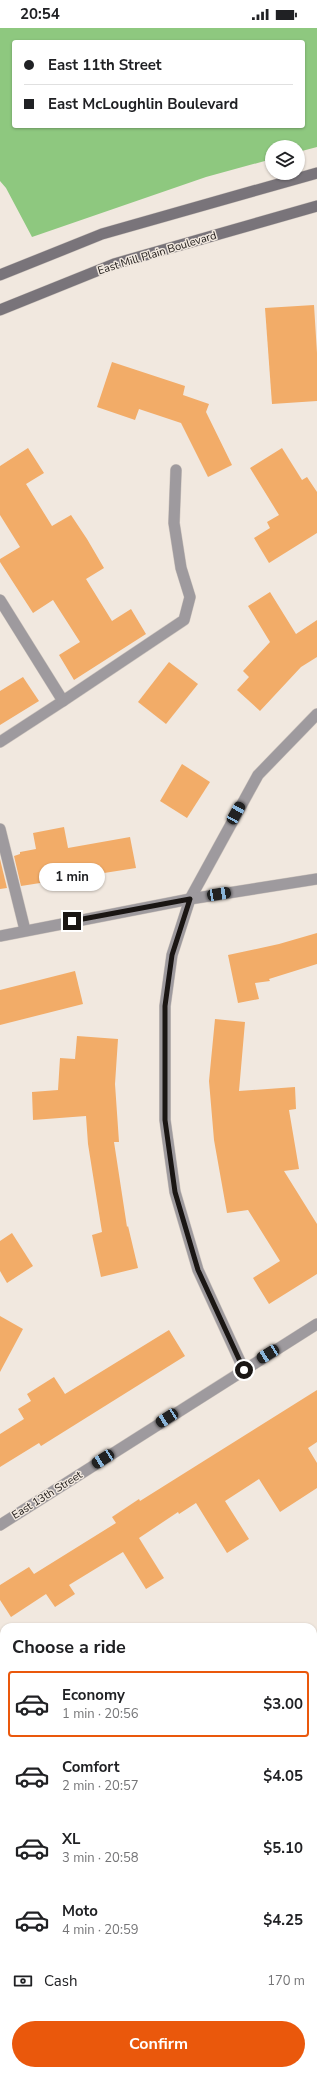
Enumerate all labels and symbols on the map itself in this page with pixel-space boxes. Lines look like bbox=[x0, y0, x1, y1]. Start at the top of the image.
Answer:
street label: East Mill Plain Boulevard bbox=[96, 228, 218, 278]
car bbox=[225, 800, 247, 826]
callout: 1 min bbox=[39, 863, 105, 891]
car bbox=[206, 886, 232, 902]
route end bbox=[63, 912, 81, 930]
car bbox=[255, 1343, 281, 1365]
route start bbox=[235, 1361, 253, 1379]
car bbox=[154, 1406, 180, 1430]
car bbox=[90, 1447, 116, 1471]
street label: East 13th Street bbox=[9, 1467, 85, 1523]

